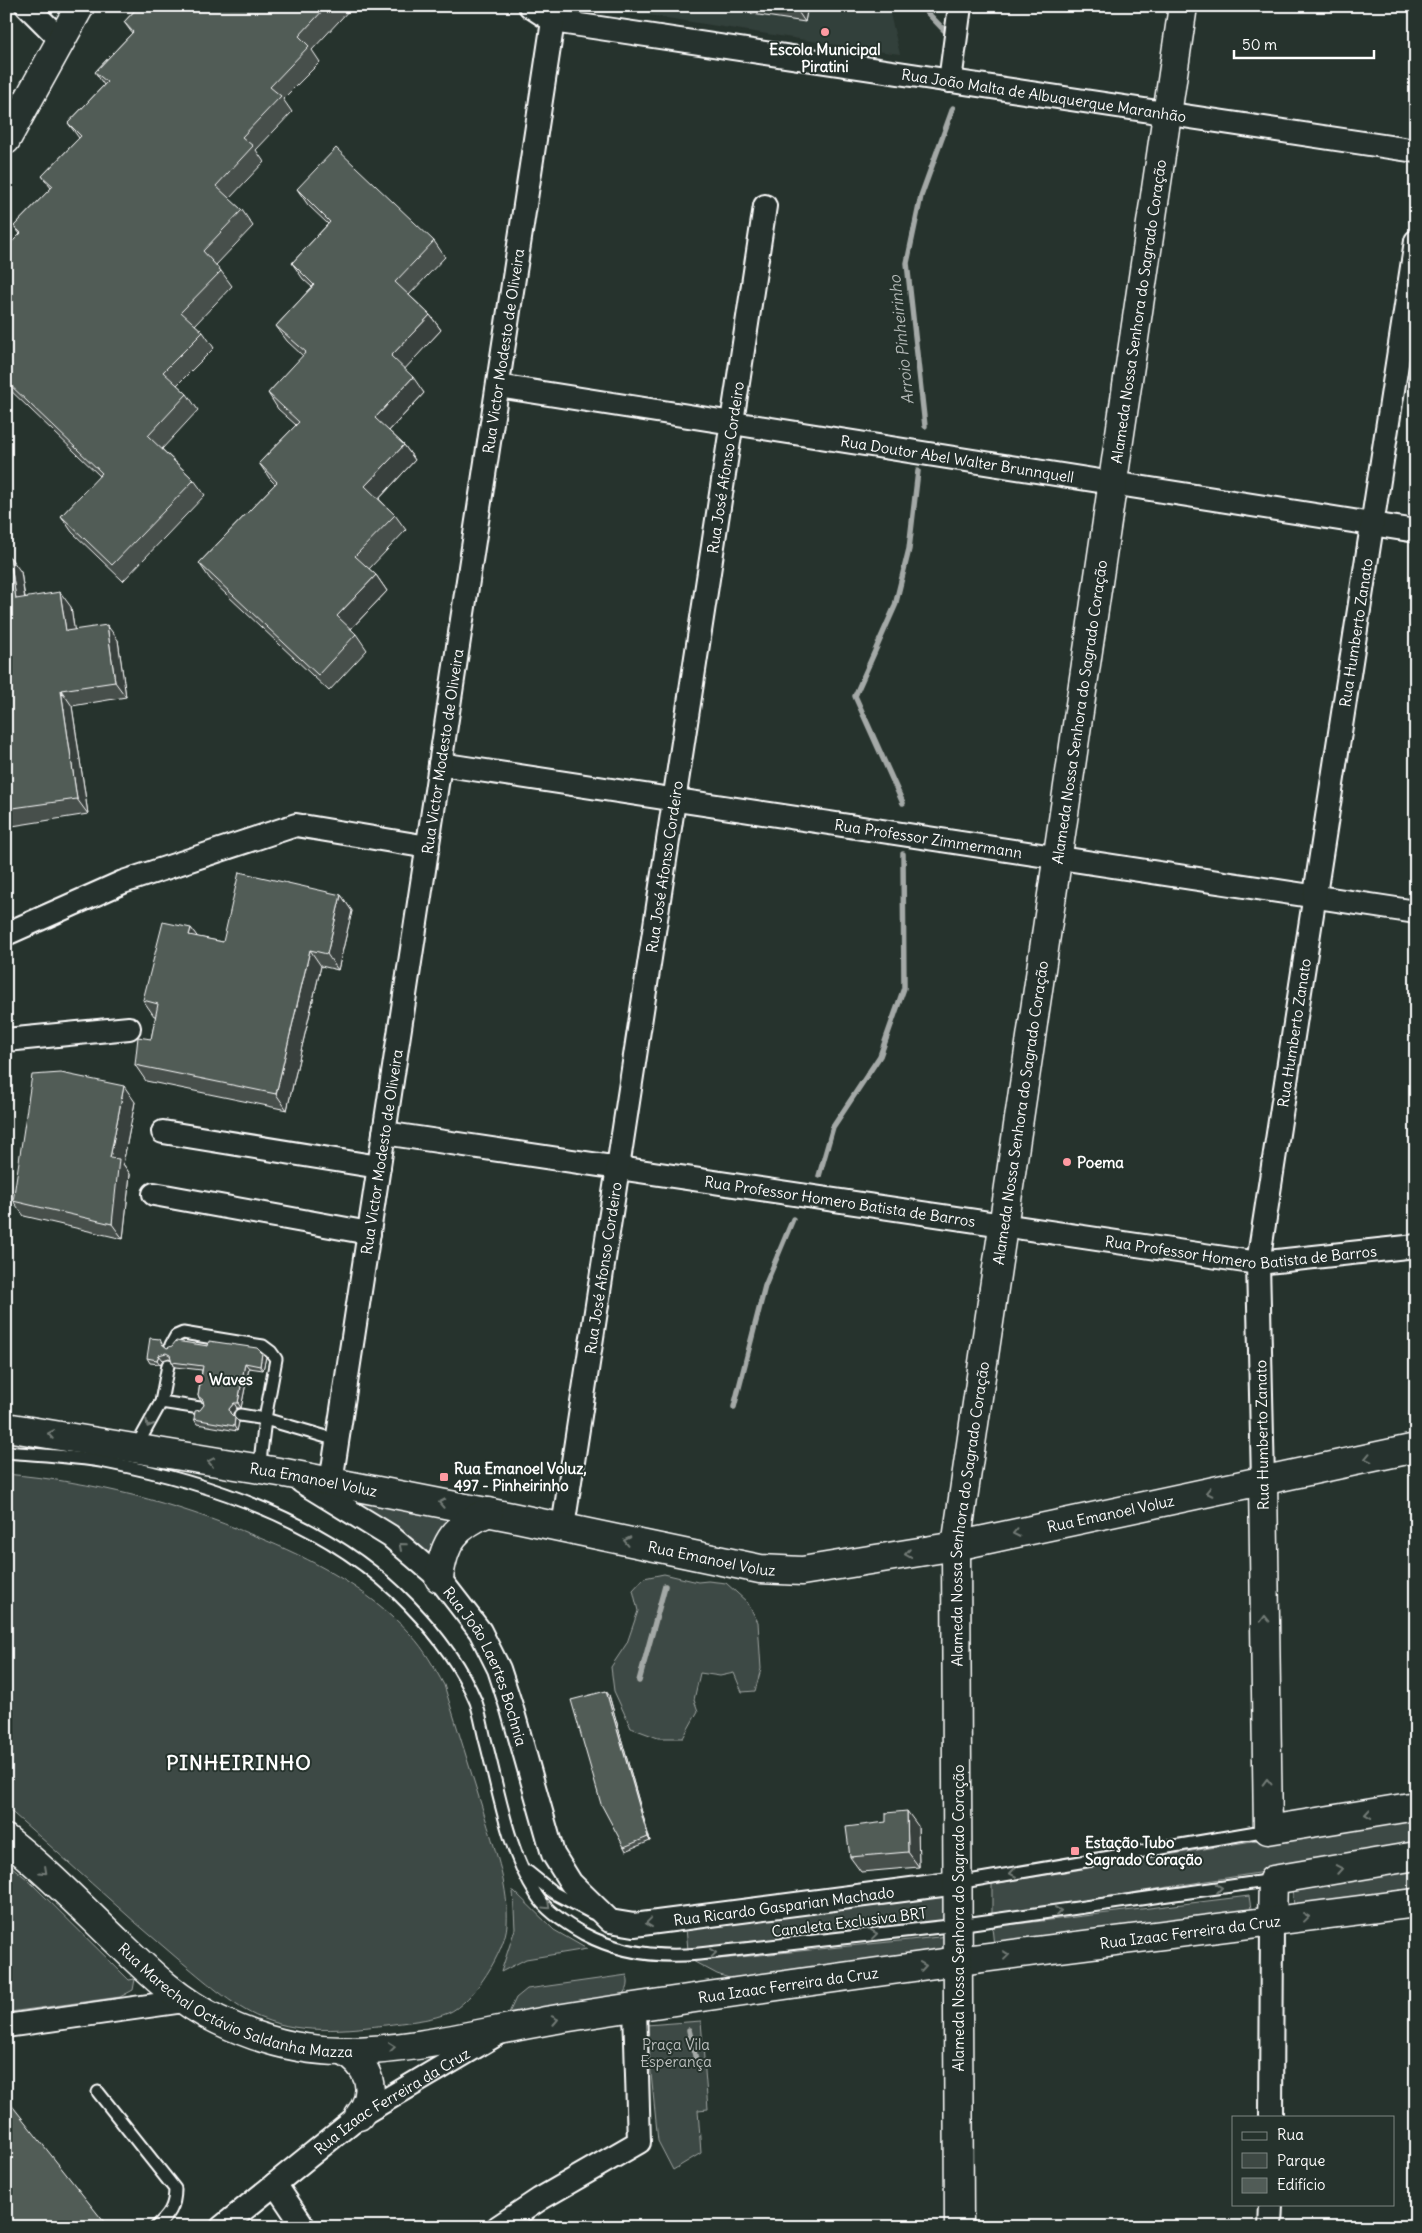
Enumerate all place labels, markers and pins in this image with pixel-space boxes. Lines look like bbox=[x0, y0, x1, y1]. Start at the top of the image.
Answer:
marker: Escola Municipal Piratini bbox=[819, 26, 831, 38]
place label: Escola Municipal Piratini bbox=[769, 40, 881, 76]
place label: Poema bbox=[1077, 1153, 1124, 1172]
marker: Poema bbox=[1061, 1156, 1073, 1168]
place label: Waves bbox=[209, 1370, 253, 1389]
marker: Waves bbox=[193, 1373, 205, 1385]
place label: Rua Emanoel Voluz, 497 - Pinheirinho bbox=[454, 1459, 587, 1495]
marker: Rua Emanoel Voluz, 497 - Pinheirinho bbox=[438, 1471, 450, 1483]
place label: Estação Tubo Sagrado Coração bbox=[1085, 1833, 1203, 1870]
marker: Estação Tubo Sagrado Coração bbox=[1069, 1845, 1081, 1857]

